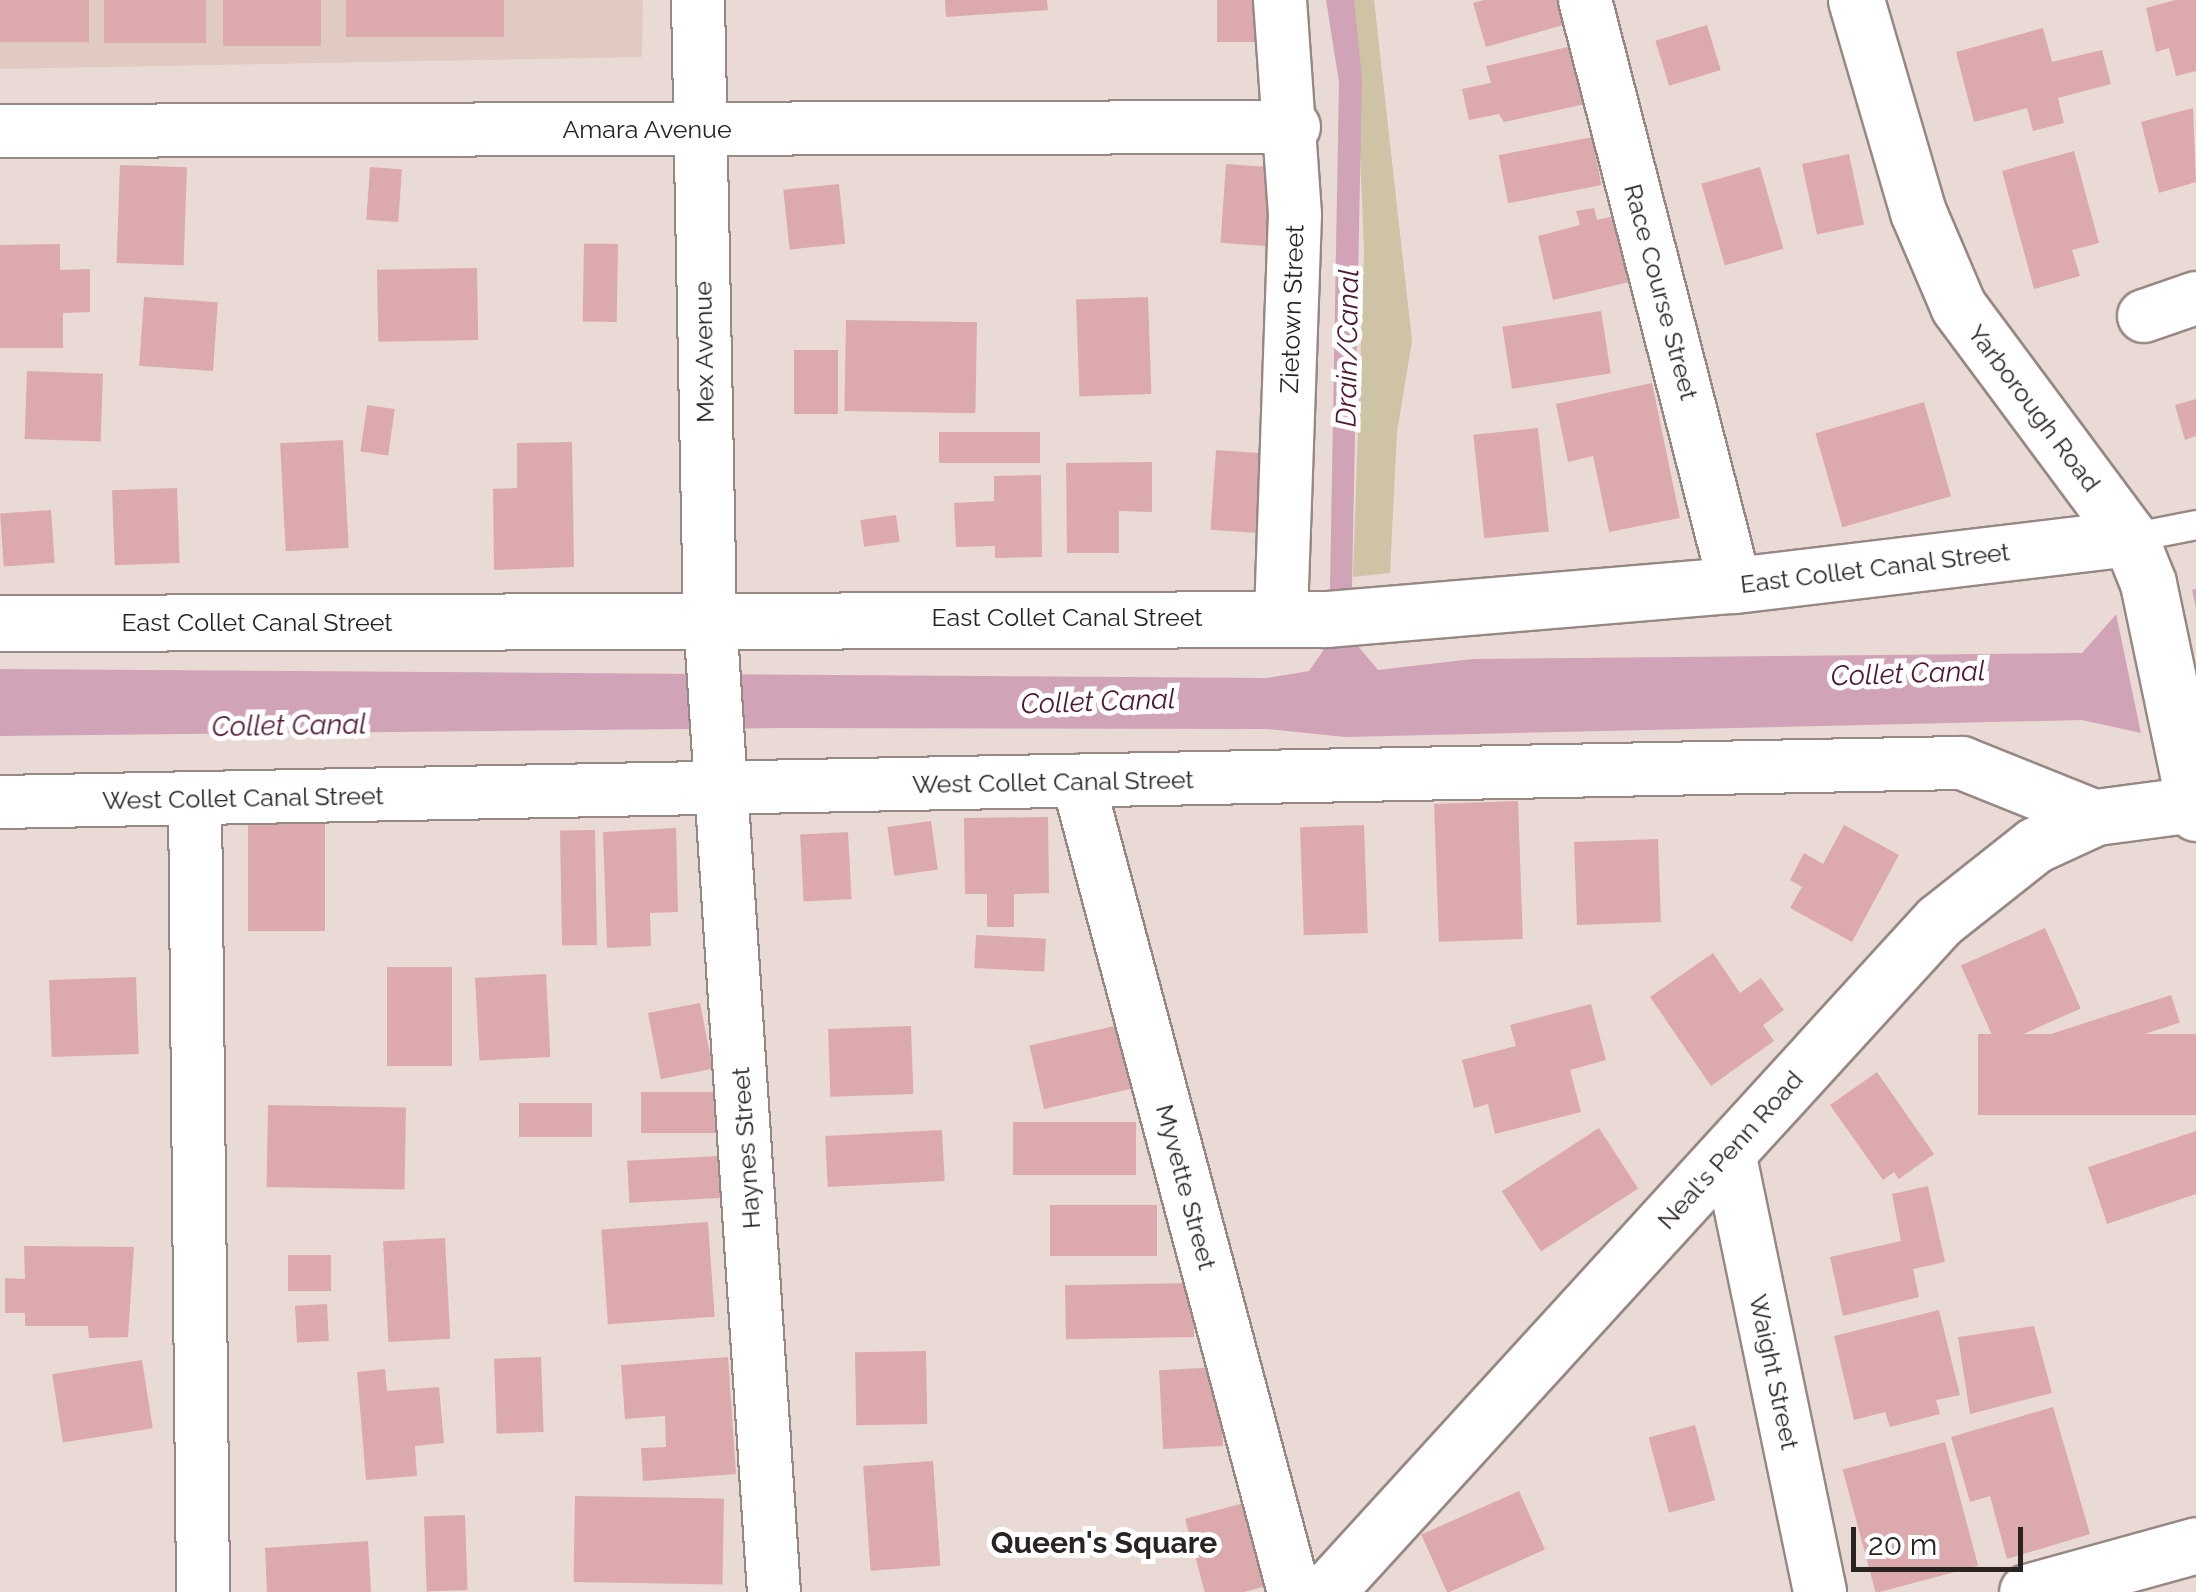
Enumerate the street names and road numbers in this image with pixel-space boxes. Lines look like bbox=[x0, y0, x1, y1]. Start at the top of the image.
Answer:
street label: Amara Avenue bbox=[562, 114, 732, 144]
street label: Race Course Street bbox=[1618, 181, 1704, 403]
street label: Zietown Street bbox=[1274, 224, 1310, 394]
street label: Mex Avenue bbox=[688, 280, 720, 424]
street label: Yarborough Road bbox=[1961, 319, 2107, 497]
street label: East Collet Canal Street bbox=[1738, 537, 2012, 599]
street label: East Collet Canal Street bbox=[931, 602, 1203, 632]
street label: East Collet Canal Street bbox=[121, 607, 393, 637]
street label: West Collet Canal Street bbox=[912, 765, 1194, 799]
street label: West Collet Canal Street bbox=[102, 781, 384, 815]
street label: Neal's Penn Road bbox=[1651, 1065, 1809, 1235]
street label: Haynes Street bbox=[725, 1066, 767, 1230]
street label: Myvette Street bbox=[1150, 1101, 1222, 1273]
street label: Waight Street bbox=[1743, 1292, 1805, 1452]

